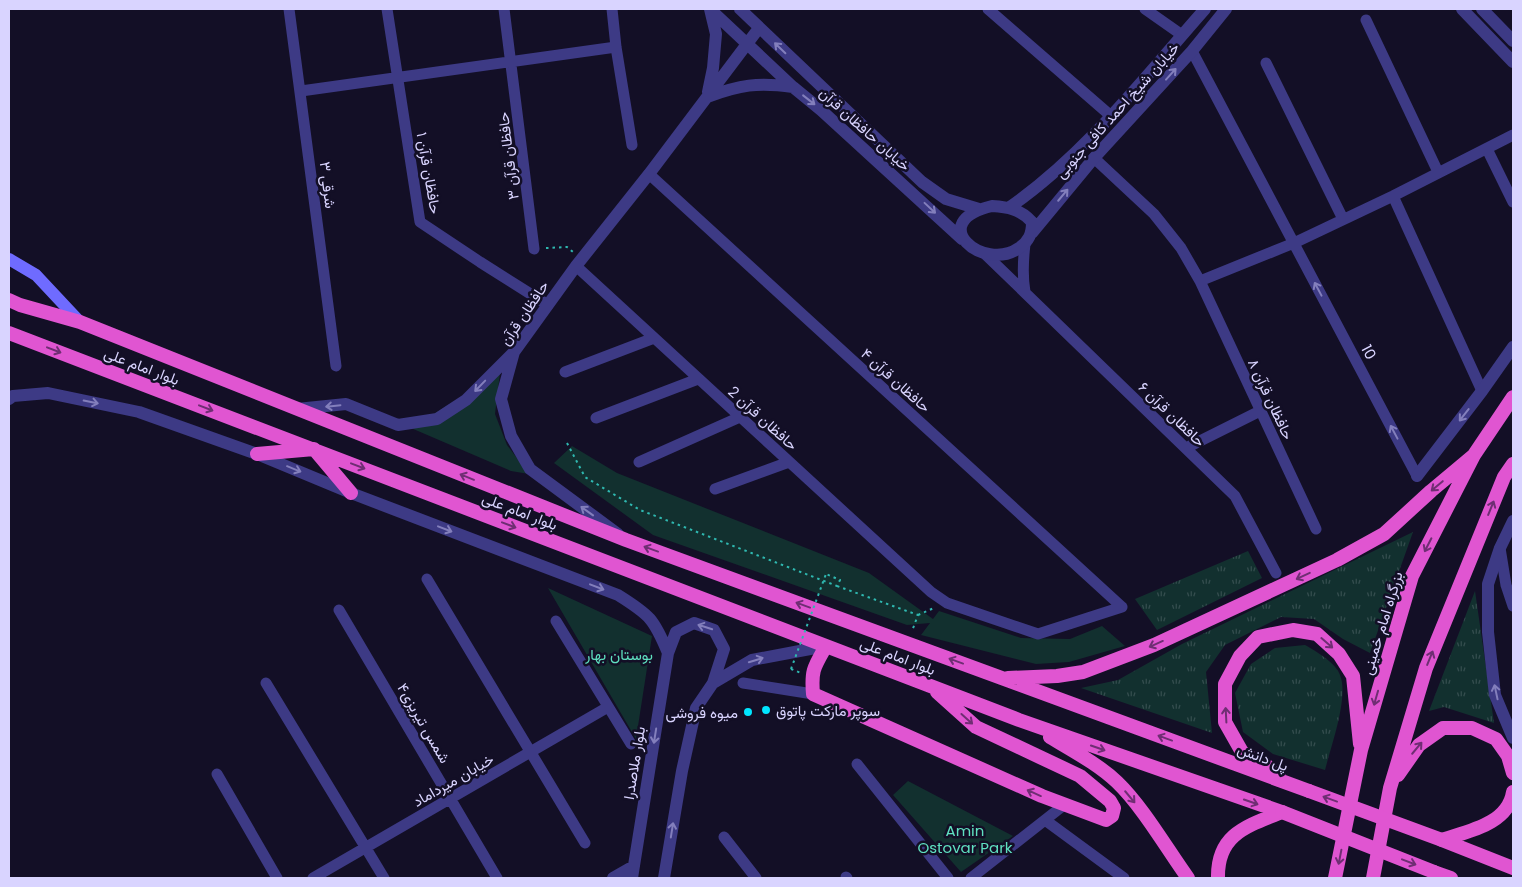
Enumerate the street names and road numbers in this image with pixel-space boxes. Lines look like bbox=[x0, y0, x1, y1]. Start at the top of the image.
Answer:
street label: خیابان شیخ احمد کافی جنوبی bbox=[1050, 37, 1185, 183]
street label: خیابان حافظان قرآن bbox=[815, 82, 915, 176]
street label: حافظان قرآن ۳ bbox=[492, 111, 524, 201]
street label: حافظان قرآن ۱ bbox=[411, 130, 447, 216]
street label: ۳ شرقی bbox=[315, 160, 341, 210]
street label: حافظان قرآن bbox=[495, 276, 553, 350]
street label: 10 bbox=[1356, 341, 1382, 363]
street label: بلوار امام علی bbox=[101, 342, 183, 390]
street label: حافظان قرآن ۴ bbox=[857, 343, 935, 417]
street label: حافظان قرآن ۸ bbox=[1243, 355, 1299, 443]
street label: حافظان قرآن ۶ bbox=[1134, 377, 1210, 451]
street label: حافظان قرآن 2 bbox=[724, 381, 802, 455]
street label: بلوار امام علی bbox=[479, 487, 561, 535]
street label: بزرگراه امام خمینی bbox=[1356, 569, 1408, 677]
street label: بلوار امام علی bbox=[857, 632, 939, 680]
street label: شمس تیریزی۴ bbox=[393, 679, 456, 767]
street label: بلوار ملاصدرا bbox=[618, 725, 650, 801]
street label: پل دانش bbox=[1235, 738, 1291, 776]
street label: خیابان میرداماد bbox=[409, 748, 497, 812]

